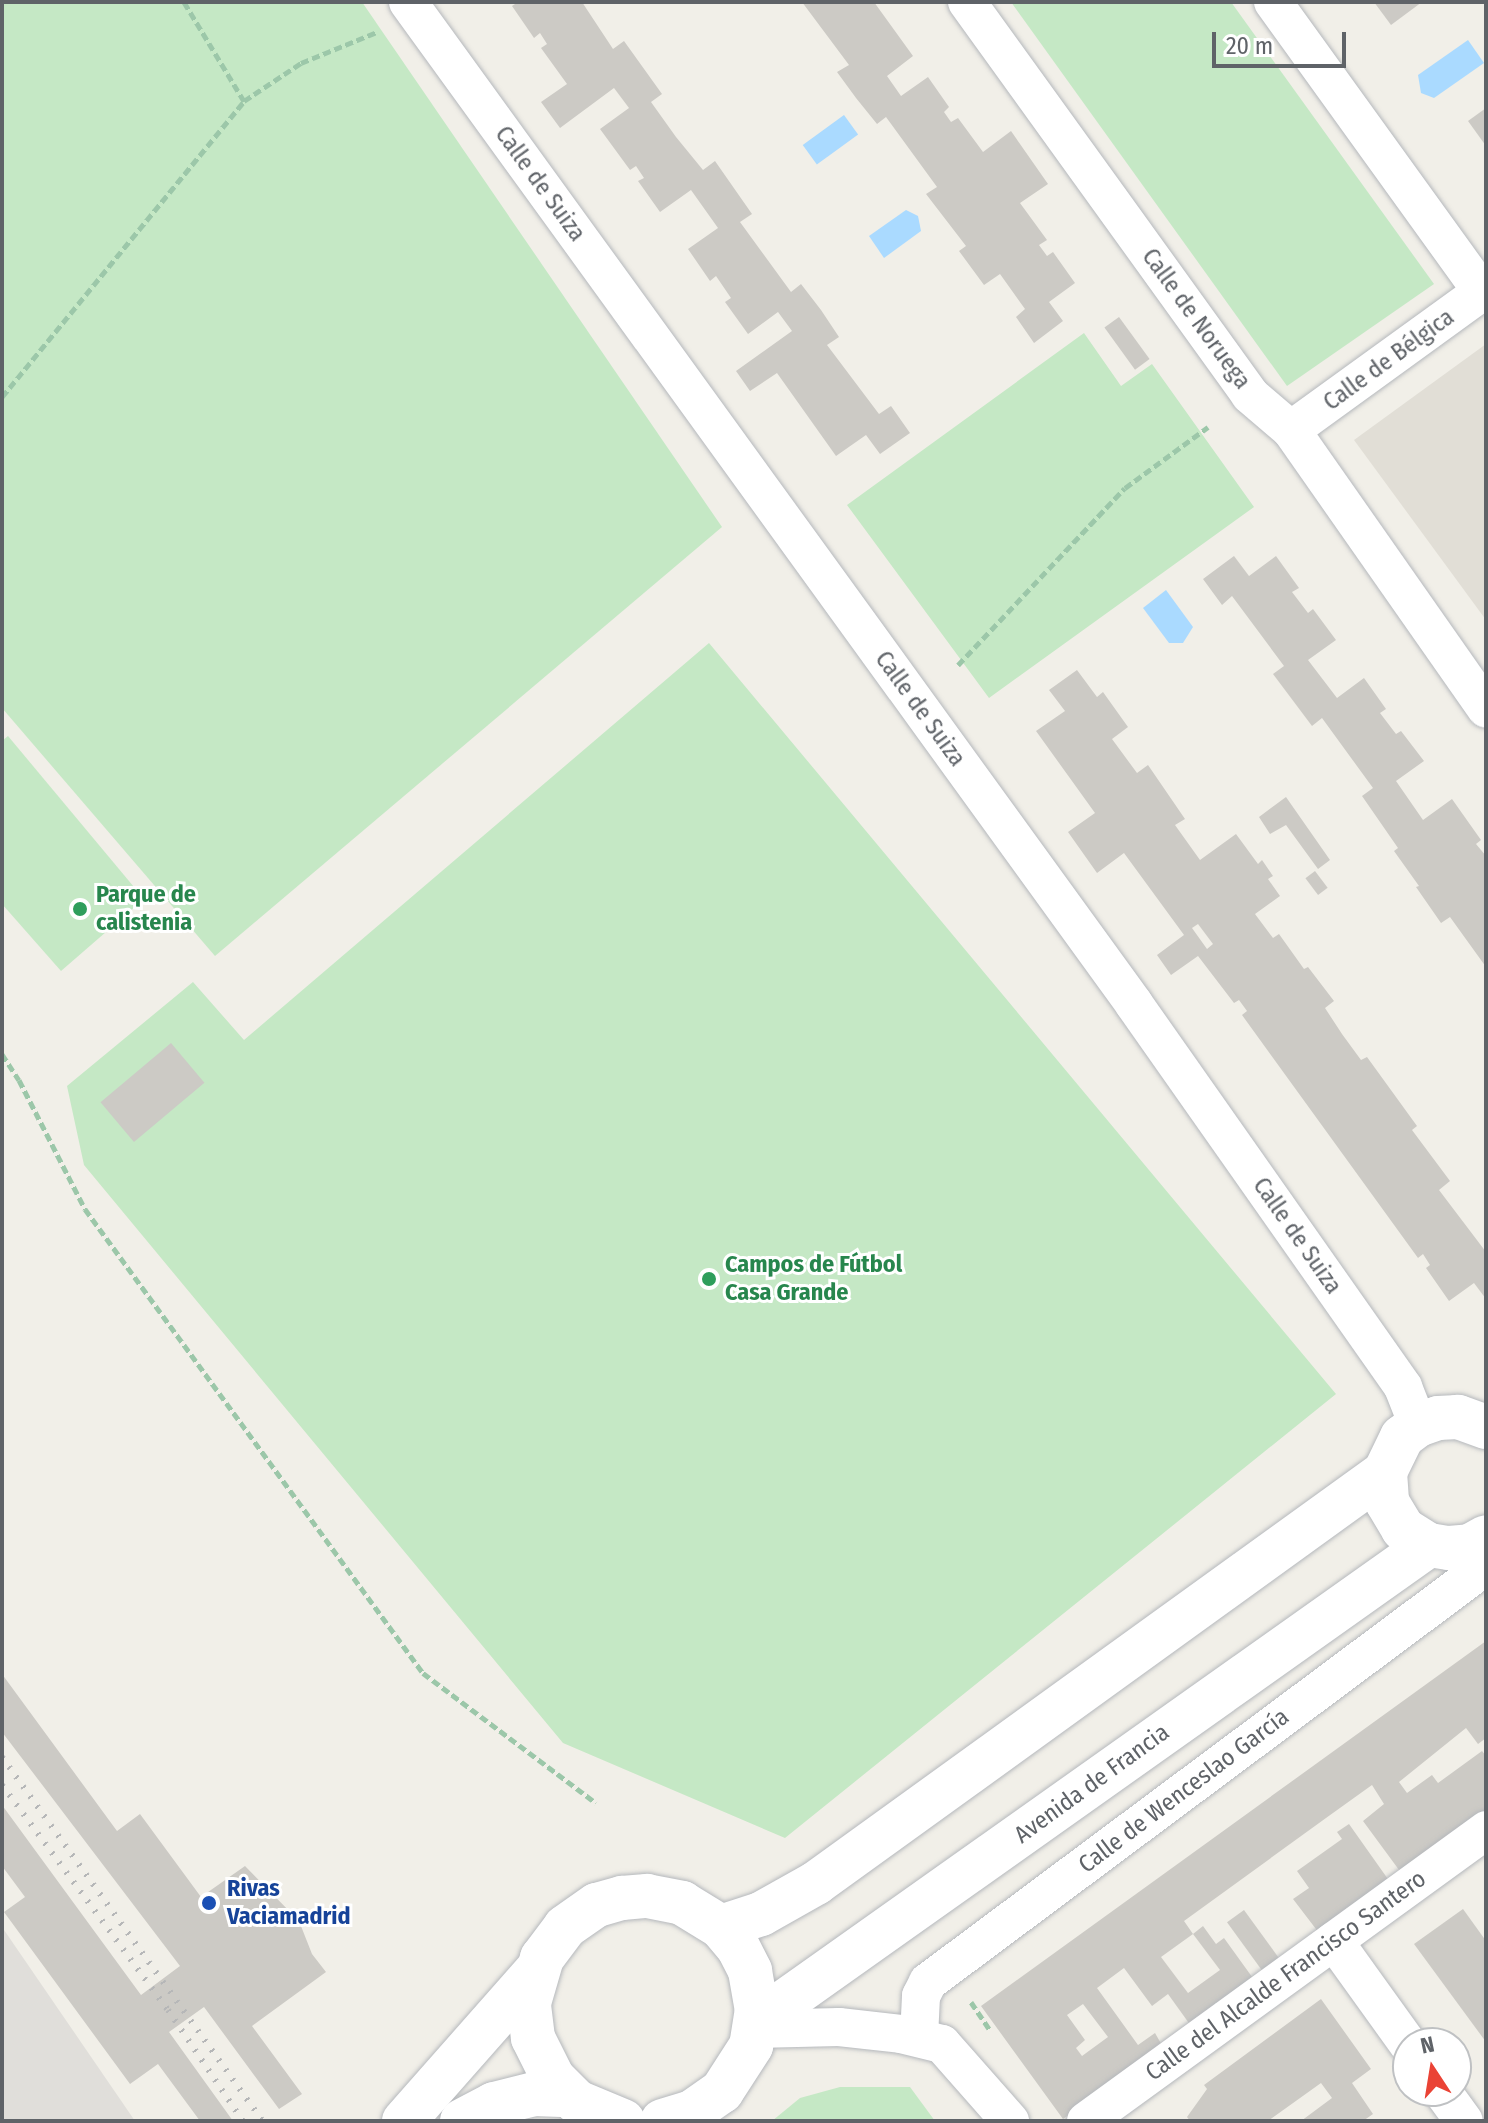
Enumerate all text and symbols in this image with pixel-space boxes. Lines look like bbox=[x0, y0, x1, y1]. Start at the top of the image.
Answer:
scale bar bbox=[1216, 16, 1350, 66]
text: 20 m bbox=[1226, 32, 1273, 60]
street label: Calle de Suiza bbox=[489, 121, 591, 247]
street label: Calle de Noruega bbox=[1135, 243, 1257, 395]
street label: Calle de Bélgica bbox=[1318, 303, 1460, 417]
street label: Calle de Suiza bbox=[869, 646, 971, 772]
place label: Parque de calistenia bbox=[96, 881, 196, 937]
marker: Parque de calistenia bbox=[71, 900, 89, 918]
street label: Calle de Suiza bbox=[1246, 1172, 1348, 1300]
place label: Campos de Fútbol Casa Grande bbox=[725, 1251, 902, 1307]
marker: Campos de Fútbol Casa Grande bbox=[700, 1270, 718, 1288]
street label: Calle de Wenceslao García bbox=[1073, 1703, 1295, 1879]
street label: Avenida de Francia bbox=[1009, 1718, 1175, 1850]
street label: Calle del Alcalde Francisco Santero bbox=[1140, 1865, 1432, 2087]
place label: Rivas Vaciamadrid bbox=[227, 1875, 351, 1931]
marker: Rivas Vaciamadrid bbox=[198, 1892, 220, 1914]
north arrow bbox=[1392, 2027, 1472, 2107]
text: N bbox=[1418, 2030, 1437, 2060]

